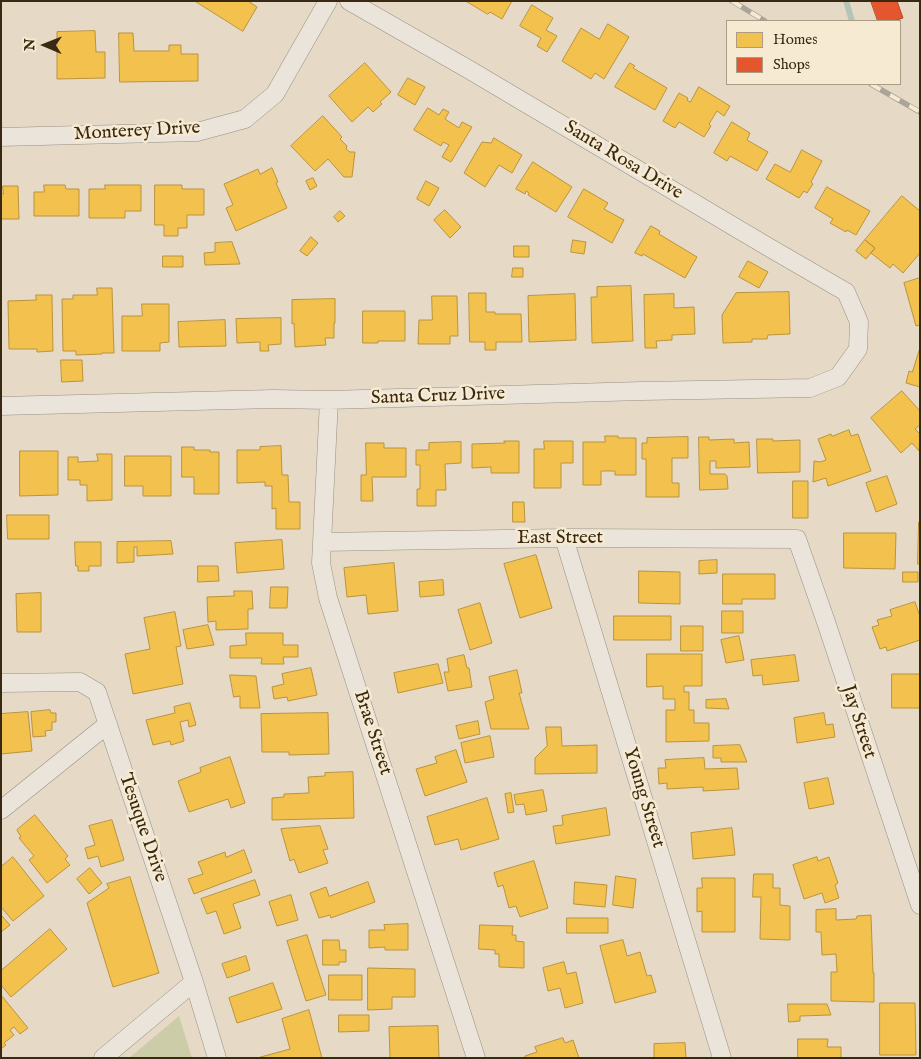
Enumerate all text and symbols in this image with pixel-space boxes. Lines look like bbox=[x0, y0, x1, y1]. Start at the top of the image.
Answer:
north arrow bbox=[20, 20, 70, 70]
legend bbox=[726, 20, 901, 85]
text: Homes bbox=[773, 30, 817, 49]
text: N bbox=[21, 39, 39, 51]
text: Shops bbox=[773, 55, 810, 74]
street label: Monterey Drive bbox=[73, 117, 201, 147]
street label: Santa Rosa Drive bbox=[559, 117, 687, 205]
street label: Santa Cruz Drive bbox=[370, 383, 506, 411]
street label: East Street bbox=[517, 528, 603, 550]
street label: Jay Street bbox=[835, 682, 881, 762]
street label: Brae Street bbox=[348, 688, 396, 778]
street label: Young Street bbox=[617, 745, 669, 851]
street label: Tesuque Drive bbox=[113, 770, 171, 886]

